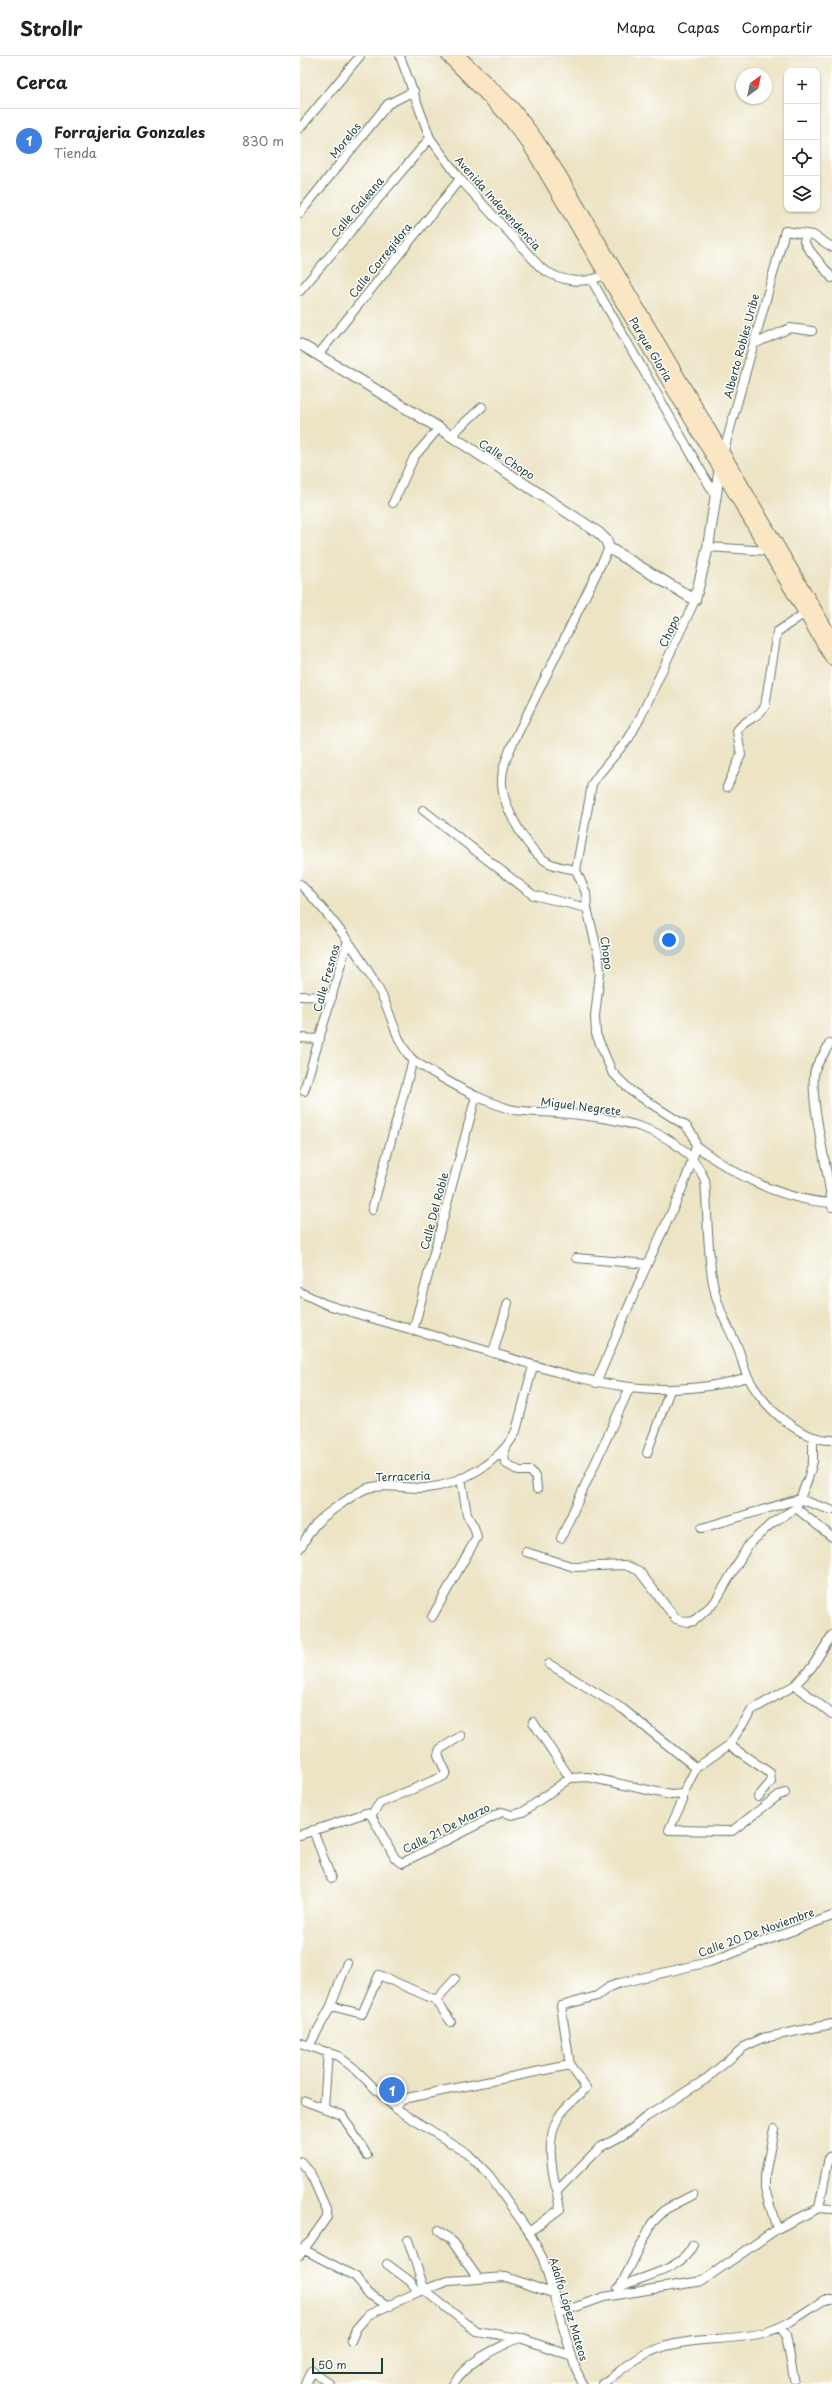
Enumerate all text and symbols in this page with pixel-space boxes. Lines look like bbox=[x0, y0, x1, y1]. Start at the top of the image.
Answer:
text: Strollr bbox=[20, 14, 83, 42]
text: Mapa bbox=[617, 17, 655, 38]
text: Capas bbox=[677, 17, 719, 38]
text: Compartir bbox=[741, 17, 812, 38]
north arrow bbox=[736, 68, 772, 104]
map controls bbox=[784, 68, 820, 212]
button: + bbox=[784, 68, 820, 104]
text: Cerca bbox=[16, 69, 67, 95]
button: − bbox=[784, 104, 820, 140]
street label: Morelos bbox=[325, 118, 365, 162]
text: Forrajeria Gonzales bbox=[54, 120, 205, 143]
text: 1 bbox=[26, 131, 32, 150]
text: 830 m bbox=[242, 131, 284, 150]
button: locate bbox=[784, 140, 820, 176]
text: Tienda bbox=[54, 143, 97, 162]
street label: Avenida Independencia bbox=[451, 152, 545, 254]
street label: Calle Galeana bbox=[327, 173, 388, 241]
button: layers bbox=[784, 176, 820, 212]
street label: Calle Corregidora bbox=[344, 219, 416, 301]
street label: Alberto Robles Uribe bbox=[719, 291, 763, 400]
street label: Parque Gloria bbox=[625, 313, 677, 385]
street label: Calle Chopo bbox=[476, 435, 538, 483]
street label: Chopo bbox=[654, 612, 684, 650]
your location bbox=[659, 930, 679, 950]
street label: Chopo bbox=[596, 935, 618, 971]
street label: Calle Fresnos bbox=[308, 942, 344, 1014]
street label: Miguel Negrete bbox=[540, 1093, 622, 1119]
street label: Calle Del Roble bbox=[416, 1170, 452, 1252]
street label: Terraceria bbox=[375, 1467, 431, 1485]
street label: Calle 21 De Marzo bbox=[399, 1799, 493, 1857]
street label: Calle 20 De Noviembre bbox=[696, 1903, 817, 1961]
pin: 1 bbox=[379, 2075, 405, 2105]
street label: Adolfo López Mateos bbox=[545, 2255, 593, 2363]
scale bar bbox=[312, 2356, 383, 2375]
text: 50 m bbox=[318, 2356, 347, 2373]

